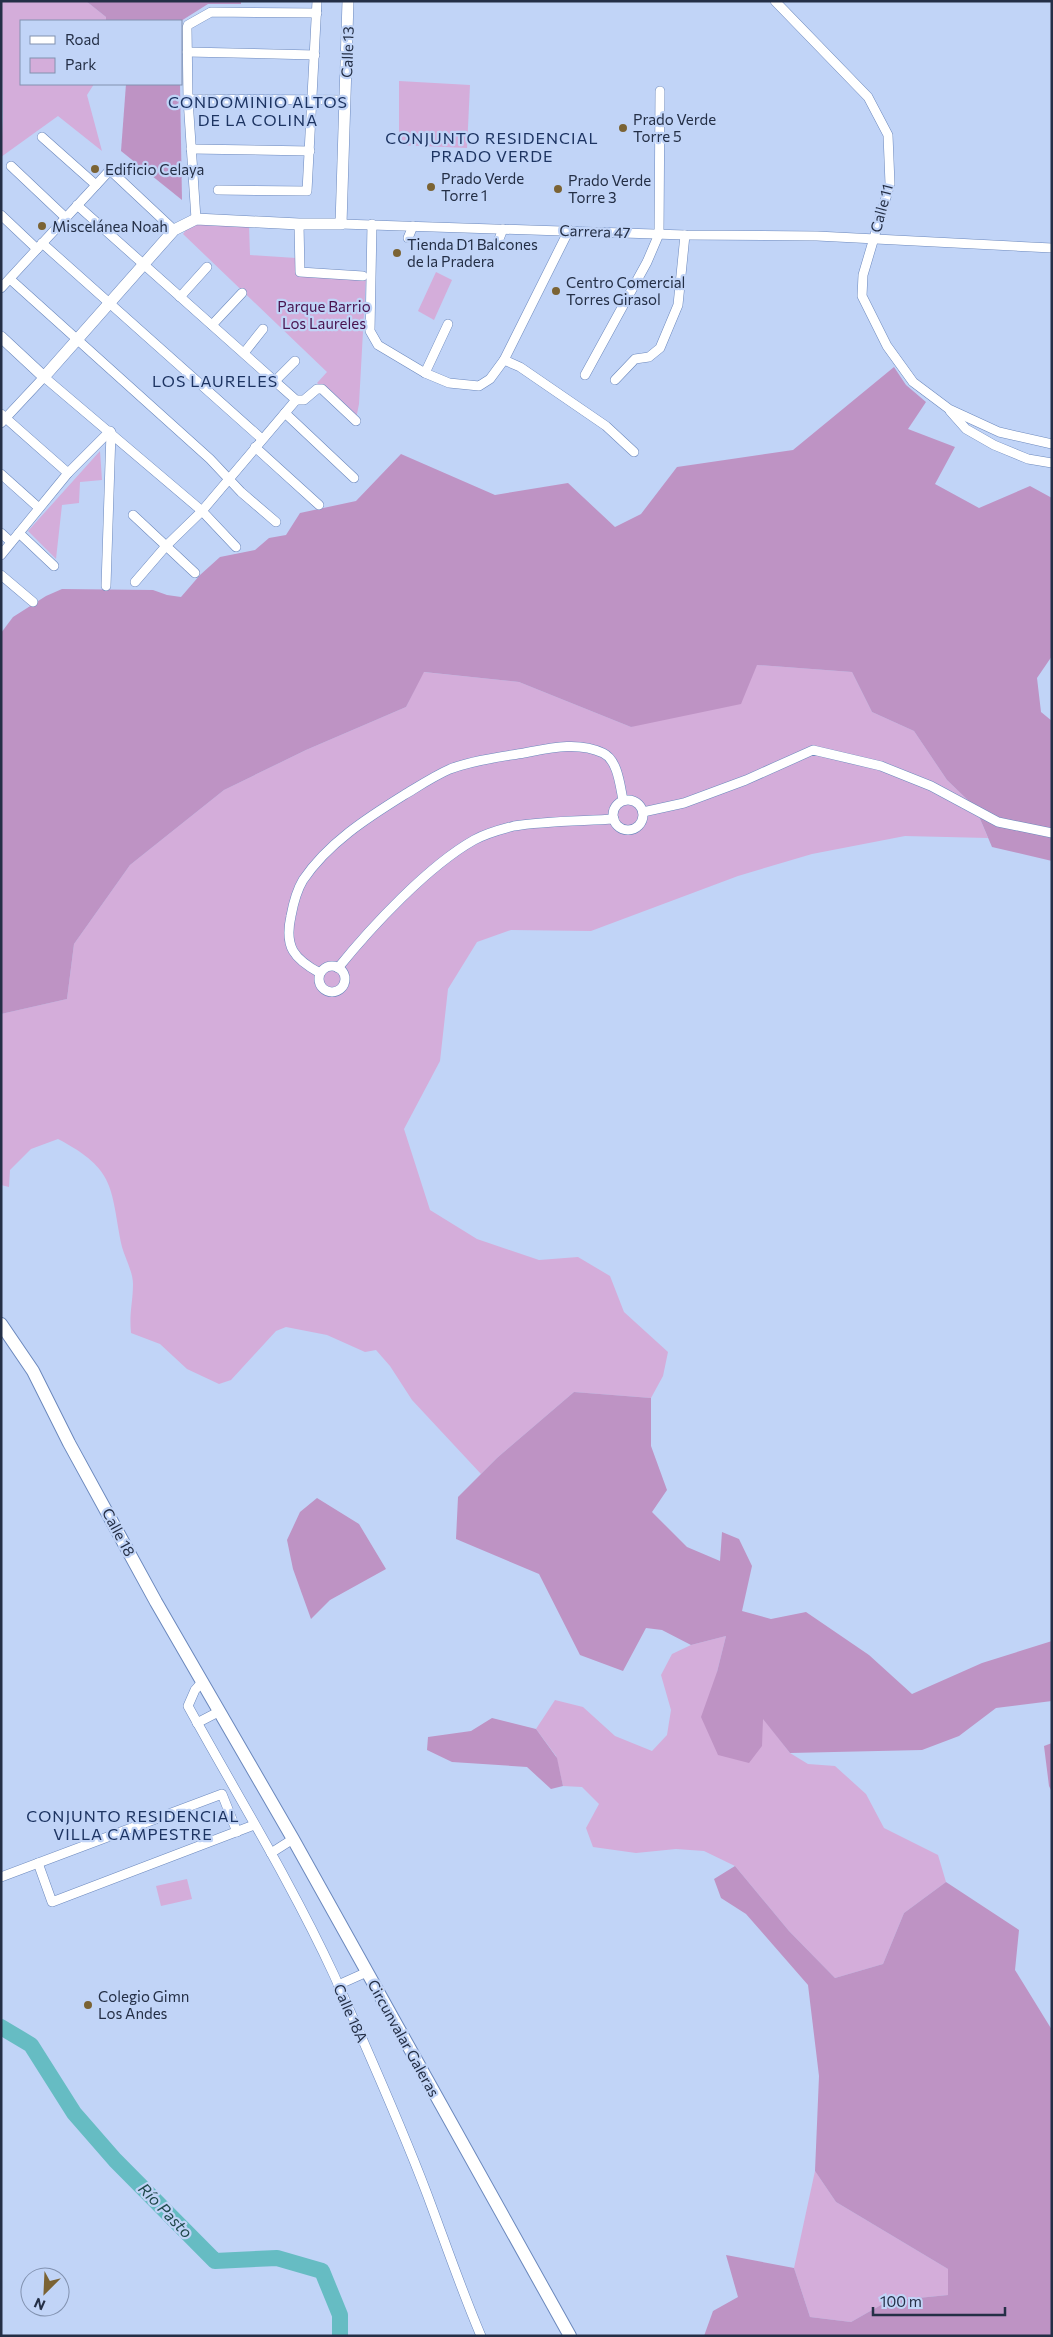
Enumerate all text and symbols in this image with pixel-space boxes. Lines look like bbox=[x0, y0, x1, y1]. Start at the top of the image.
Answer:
legend bbox=[20, 20, 182, 85]
street label: Calle 13 bbox=[337, 26, 357, 78]
text: Road bbox=[65, 30, 100, 48]
text: Park bbox=[65, 55, 96, 73]
district label: CONDOMINIO ALTOS DE LA COLINA bbox=[168, 92, 348, 129]
place label: Prado Verde Torre 5 bbox=[633, 110, 716, 145]
marker: Prado Verde Torre 5 bbox=[617, 122, 629, 134]
district label: CONJUNTO RESIDENCIAL PRADO VERDE bbox=[385, 128, 599, 165]
place label: Edificio Celaya bbox=[105, 160, 204, 178]
marker: Edificio Celaya bbox=[89, 163, 101, 175]
place label: Prado Verde Torre 1 bbox=[441, 169, 524, 204]
place label: Prado Verde Torre 3 bbox=[568, 171, 651, 206]
marker: Prado Verde Torre 1 bbox=[425, 181, 437, 193]
street label: Calle 11 bbox=[866, 182, 896, 234]
marker: Prado Verde Torre 3 bbox=[552, 183, 564, 195]
place label: Miscelánea Noah bbox=[52, 217, 168, 235]
marker: Miscelánea Noah bbox=[36, 220, 48, 232]
street label: Carrera 47 bbox=[559, 221, 631, 241]
place label: Tienda D1 Balcones de la Pradera bbox=[407, 235, 538, 270]
marker: Tienda D1 Balcones de la Pradera bbox=[391, 247, 403, 259]
place label: Centro Comercial Torres Girasol bbox=[566, 273, 685, 308]
marker: Centro Comercial Torres Girasol bbox=[550, 285, 562, 297]
park label: Parque Barrio Los Laureles bbox=[277, 297, 371, 332]
district label: LOS LAURELES bbox=[152, 371, 278, 390]
street label: Calle 18 bbox=[99, 1505, 139, 1559]
district label: CONJUNTO RESIDENCIAL VILLA CAMPESTRE bbox=[26, 1806, 240, 1843]
street label: Circunvalar Galeras bbox=[364, 1976, 444, 2100]
street label: Calle 18A bbox=[330, 1981, 372, 2045]
place label: Colegio Gimn Los Andes bbox=[98, 1987, 189, 2022]
marker: Colegio Gimn Los Andes bbox=[82, 1999, 94, 2011]
water label: Río Pasto bbox=[135, 2179, 197, 2241]
north arrow bbox=[20, 2267, 70, 2317]
scale bar bbox=[873, 2284, 1006, 2316]
text: 100 m bbox=[880, 2292, 922, 2310]
text: N bbox=[31, 2294, 48, 2314]

